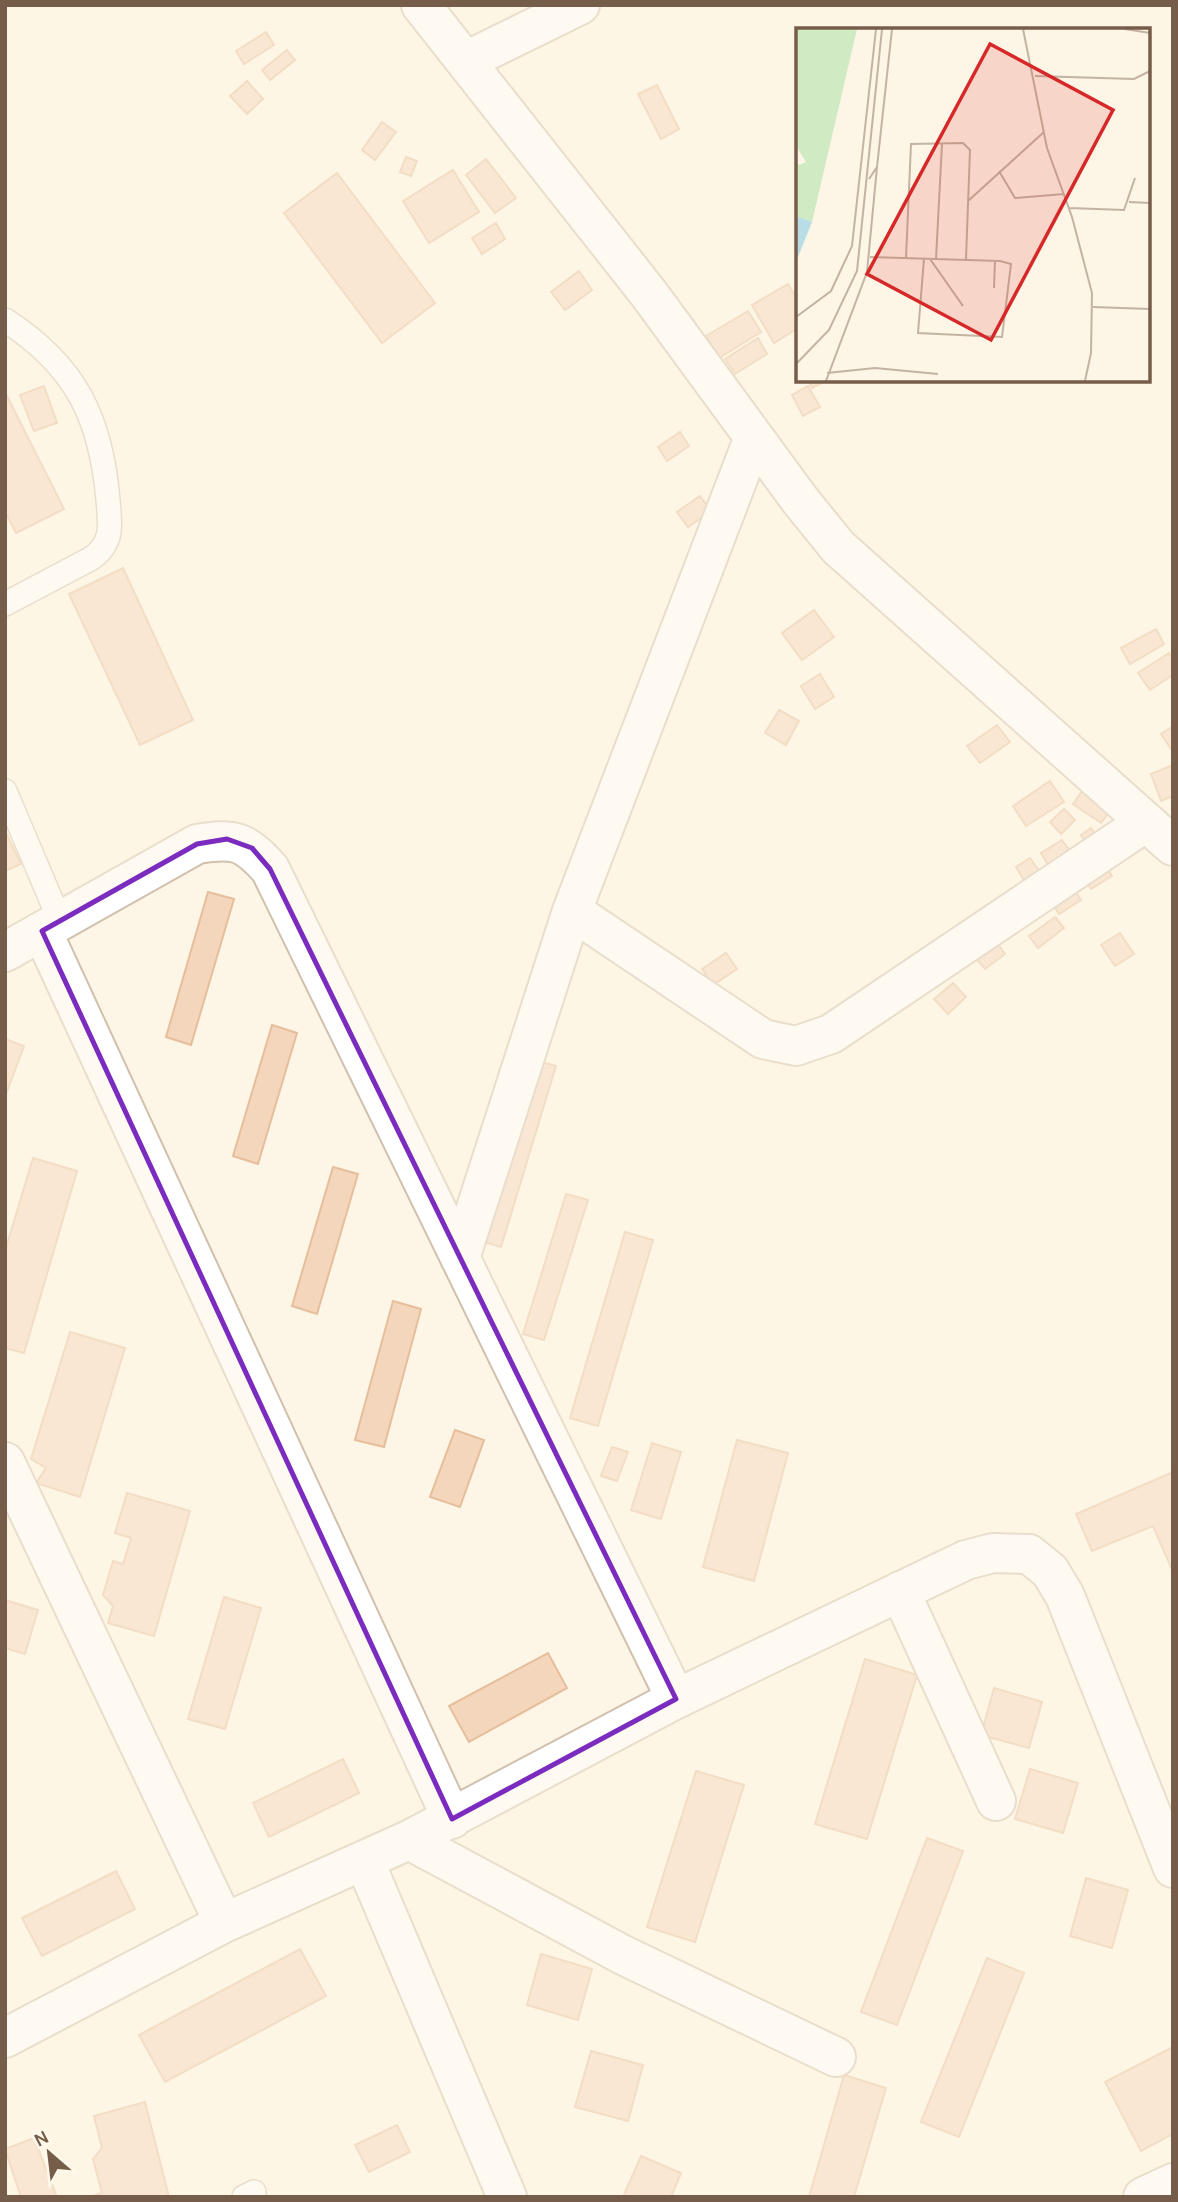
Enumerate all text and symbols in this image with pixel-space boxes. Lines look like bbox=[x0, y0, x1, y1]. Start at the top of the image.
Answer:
inset map bbox=[796, 28, 1150, 382]
north arrow bbox=[14, 2118, 84, 2188]
text: N bbox=[30, 2126, 53, 2152]

